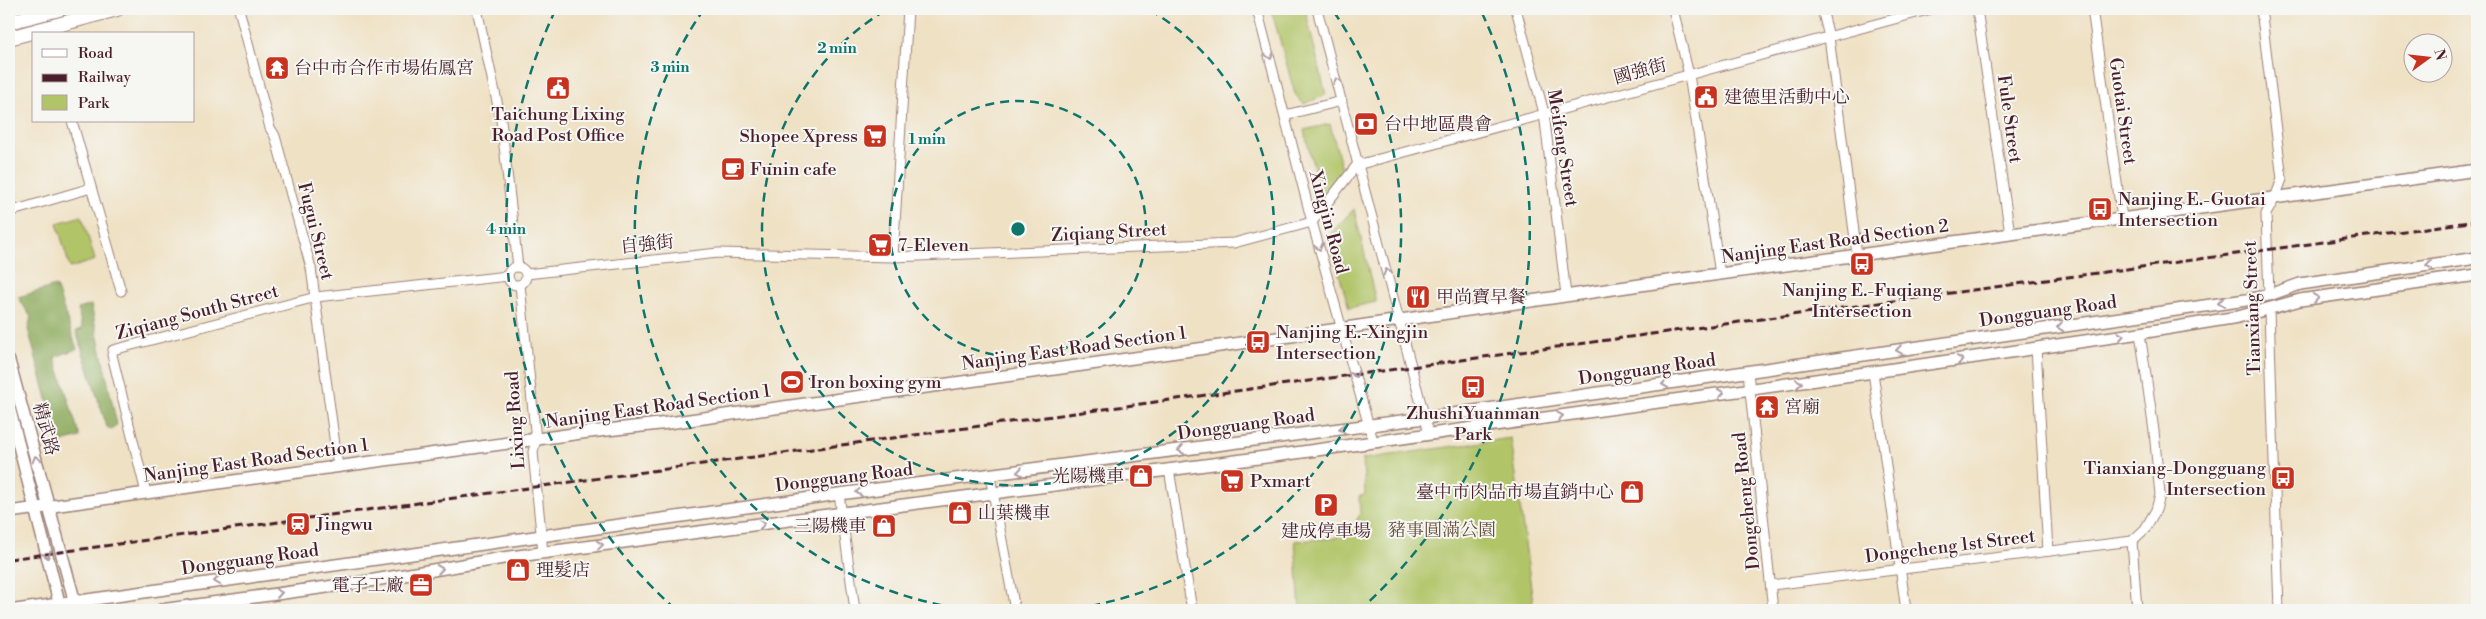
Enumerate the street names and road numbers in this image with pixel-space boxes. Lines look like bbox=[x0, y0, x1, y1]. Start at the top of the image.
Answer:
street label: 國強街 bbox=[1611, 53, 1669, 90]
street label: Guotai Street bbox=[2104, 56, 2141, 167]
street label: Fule Street bbox=[1992, 73, 2027, 165]
street label: Meifeng Street bbox=[1542, 88, 1583, 209]
street label: Xingjin Road bbox=[1303, 167, 1354, 277]
street label: Fugui Street bbox=[292, 180, 339, 283]
street label: Nanjing East Road Section 2 bbox=[1720, 214, 1950, 269]
street label: Ziqiang Street bbox=[1051, 218, 1168, 247]
street label: 自強街 bbox=[619, 230, 675, 259]
street label: Tianxiang Street bbox=[2239, 239, 2266, 376]
street label: Ziqiang South Street bbox=[113, 280, 282, 345]
street label: Dongguang Road bbox=[1978, 290, 2119, 333]
street label: Nanjing East Road Section 1 bbox=[960, 321, 1188, 376]
street label: Dongguang Road bbox=[1577, 348, 1718, 391]
street label: Lixing Road bbox=[501, 369, 530, 470]
street label: Nanjing East Road Section 1 bbox=[544, 379, 772, 434]
street label: 精武路 bbox=[27, 400, 64, 458]
street label: Dongguang Road bbox=[1176, 403, 1317, 446]
street label: Dongcheng Road bbox=[1728, 430, 1765, 571]
street label: Nanjing East Road Section 1 bbox=[142, 433, 370, 488]
street label: Dongguang Road bbox=[774, 458, 915, 497]
street label: Dongcheng 1st Street bbox=[1864, 525, 2037, 568]
street label: Dongguang Road bbox=[180, 538, 321, 581]

